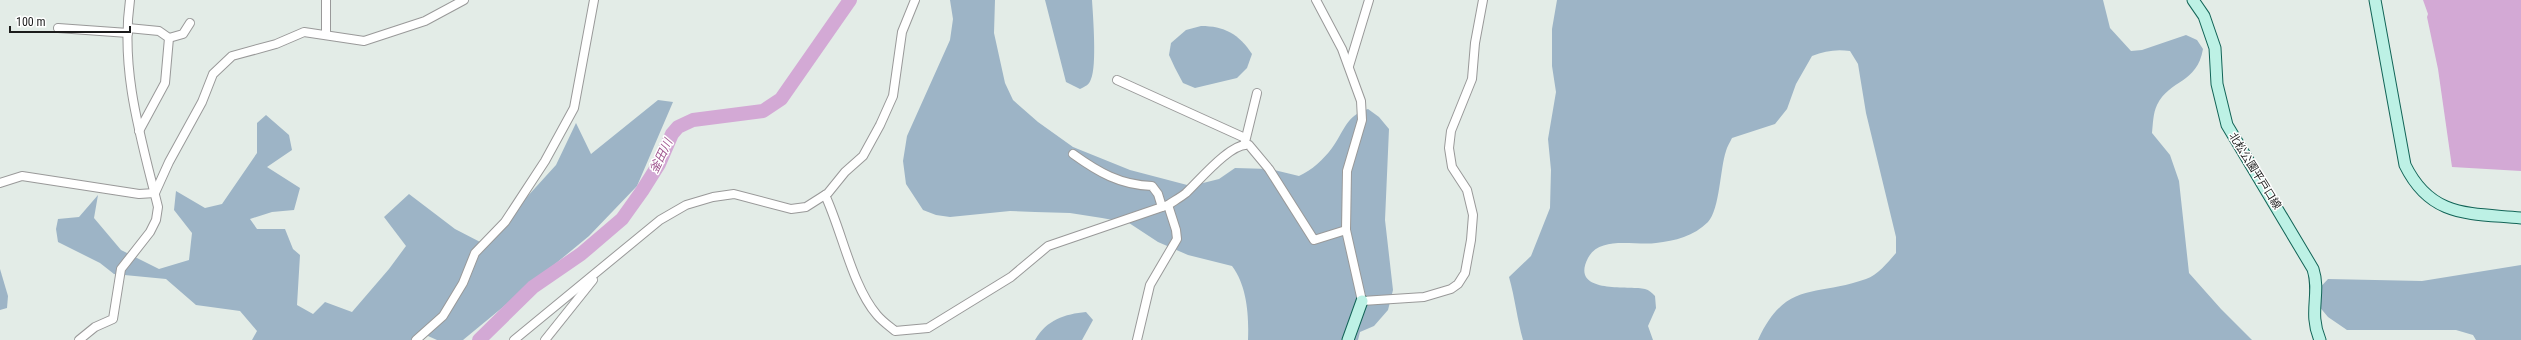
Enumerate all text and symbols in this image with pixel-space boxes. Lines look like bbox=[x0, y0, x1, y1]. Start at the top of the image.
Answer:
scale bar bbox=[10, 8, 130, 34]
text: 100 m bbox=[16, 15, 46, 29]
street label: 北松公園平戸口線 bbox=[2226, 130, 2284, 212]
water label: 釜田川 bbox=[647, 135, 676, 175]

